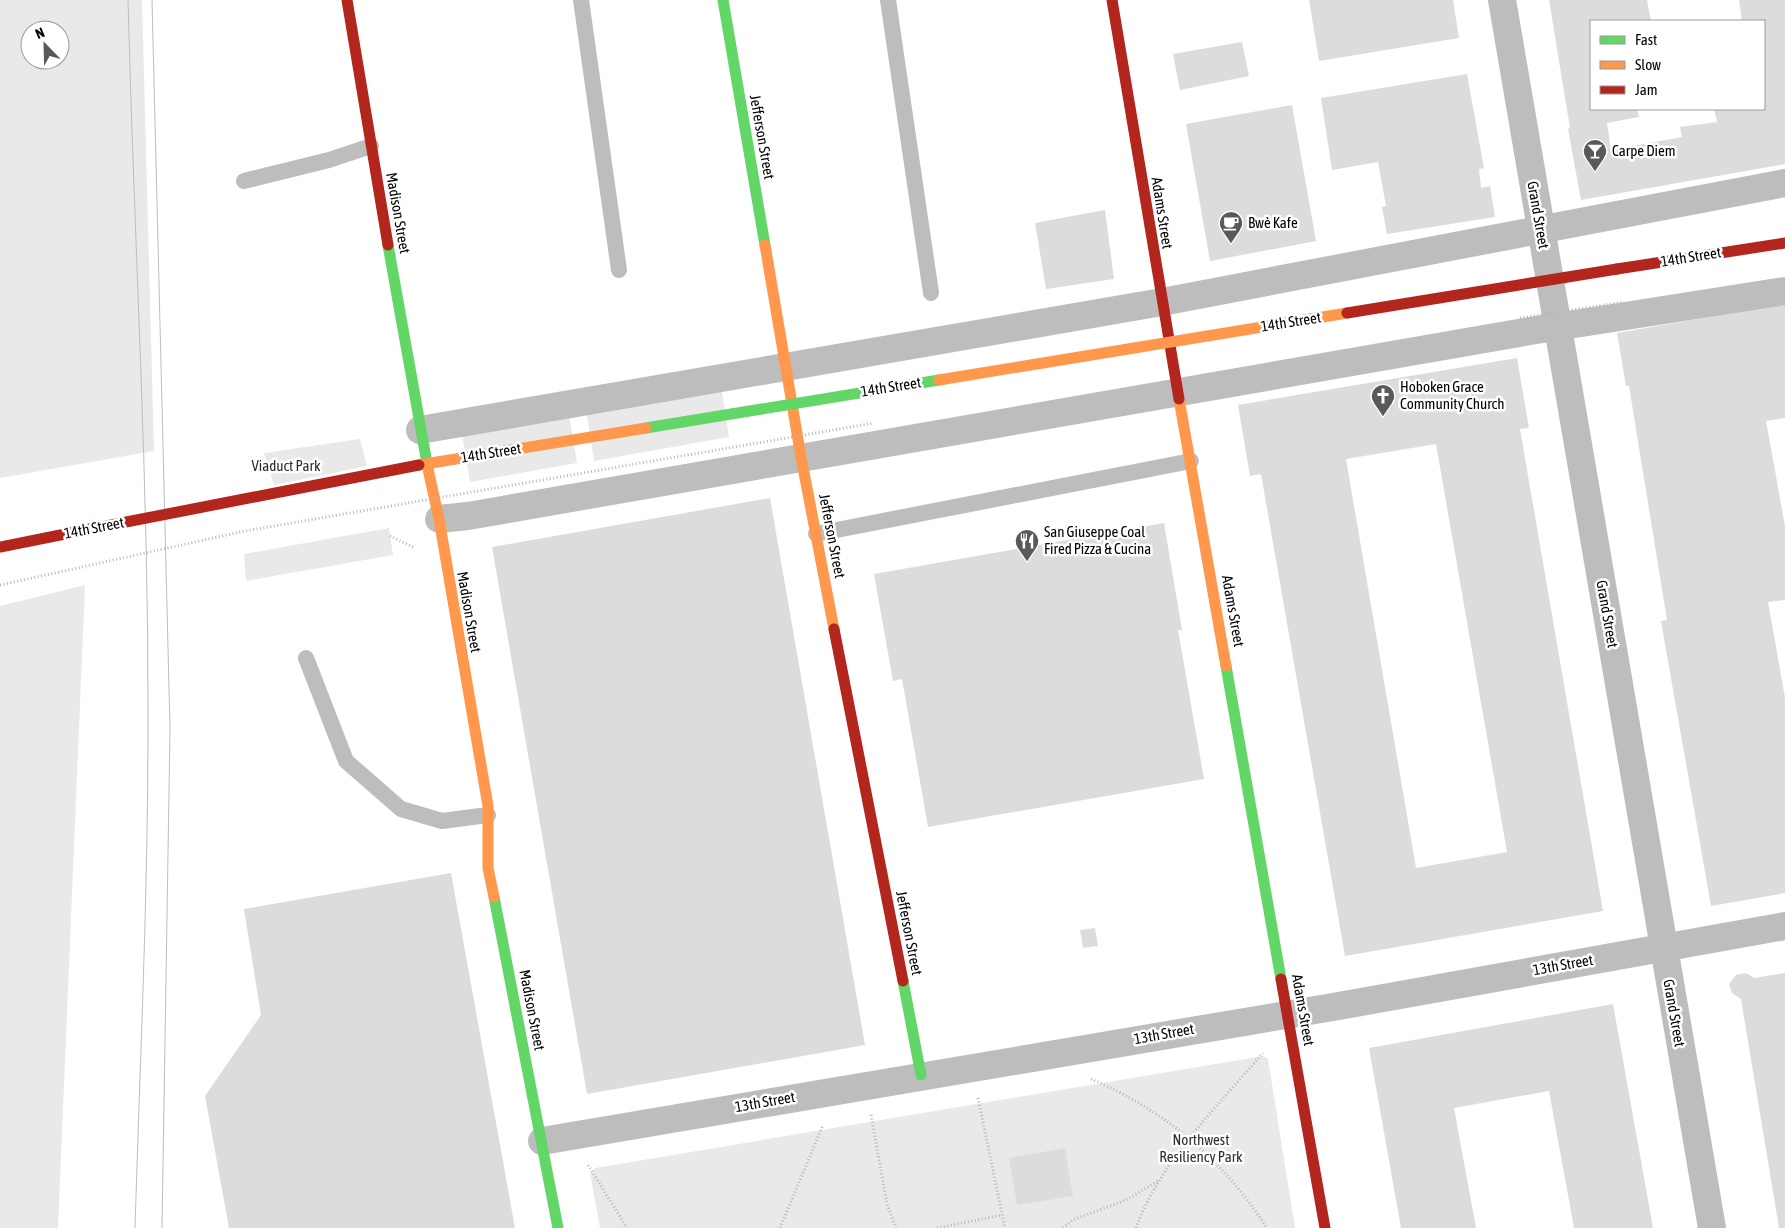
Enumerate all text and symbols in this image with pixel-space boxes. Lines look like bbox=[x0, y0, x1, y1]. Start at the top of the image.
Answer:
north arrow bbox=[20, 20, 70, 70]
legend bbox=[1590, 20, 1765, 110]
text: N bbox=[33, 24, 47, 42]
text: Fast bbox=[1635, 31, 1657, 48]
text: Slow bbox=[1635, 56, 1661, 73]
text: Jam bbox=[1635, 81, 1658, 98]
street label: Jefferson Street bbox=[747, 93, 778, 181]
bar icon: Carpe Diem bbox=[1582, 138, 1608, 172]
place label: Carpe Diem bbox=[1612, 142, 1676, 159]
street label: Madison Street bbox=[383, 171, 414, 255]
street label: Adams Street bbox=[1148, 176, 1177, 250]
street label: Grand Street bbox=[1524, 180, 1553, 250]
cafe icon: Bwè Kafe bbox=[1218, 210, 1244, 244]
place label: Bwè Kafe bbox=[1248, 214, 1298, 231]
street label: 14th Street bbox=[1660, 243, 1722, 270]
street label: 14th Street bbox=[1260, 308, 1322, 335]
street label: 14th Street bbox=[860, 373, 922, 400]
place label: Hoboken Grace Community Church bbox=[1400, 378, 1504, 412]
church icon: Hoboken Grace Community Church bbox=[1370, 383, 1396, 417]
street label: 14th Street bbox=[460, 439, 522, 466]
park label: Viaduct Park bbox=[251, 457, 321, 474]
street label: Jefferson Street bbox=[816, 492, 849, 580]
street label: 14th Street bbox=[63, 513, 125, 542]
place label: San Giuseppe Coal Fired Pizza & Cucina bbox=[1044, 523, 1151, 557]
restaurant icon: San Giuseppe Coal Fired Pizza & Cucina bbox=[1014, 528, 1040, 562]
street label: Madison Street bbox=[454, 570, 485, 654]
street label: Adams Street bbox=[1219, 574, 1248, 648]
street label: Grand Street bbox=[1593, 579, 1622, 649]
street label: Jefferson Street bbox=[893, 889, 926, 977]
street label: 13th Street bbox=[1532, 951, 1594, 978]
street label: Madison Street bbox=[516, 968, 549, 1052]
street label: Adams Street bbox=[1289, 973, 1318, 1047]
street label: Grand Street bbox=[1660, 978, 1689, 1048]
street label: 13th Street bbox=[1133, 1020, 1195, 1047]
street label: 13th Street bbox=[734, 1088, 796, 1115]
park label: Northwest Resiliency Park bbox=[1159, 1131, 1243, 1165]

